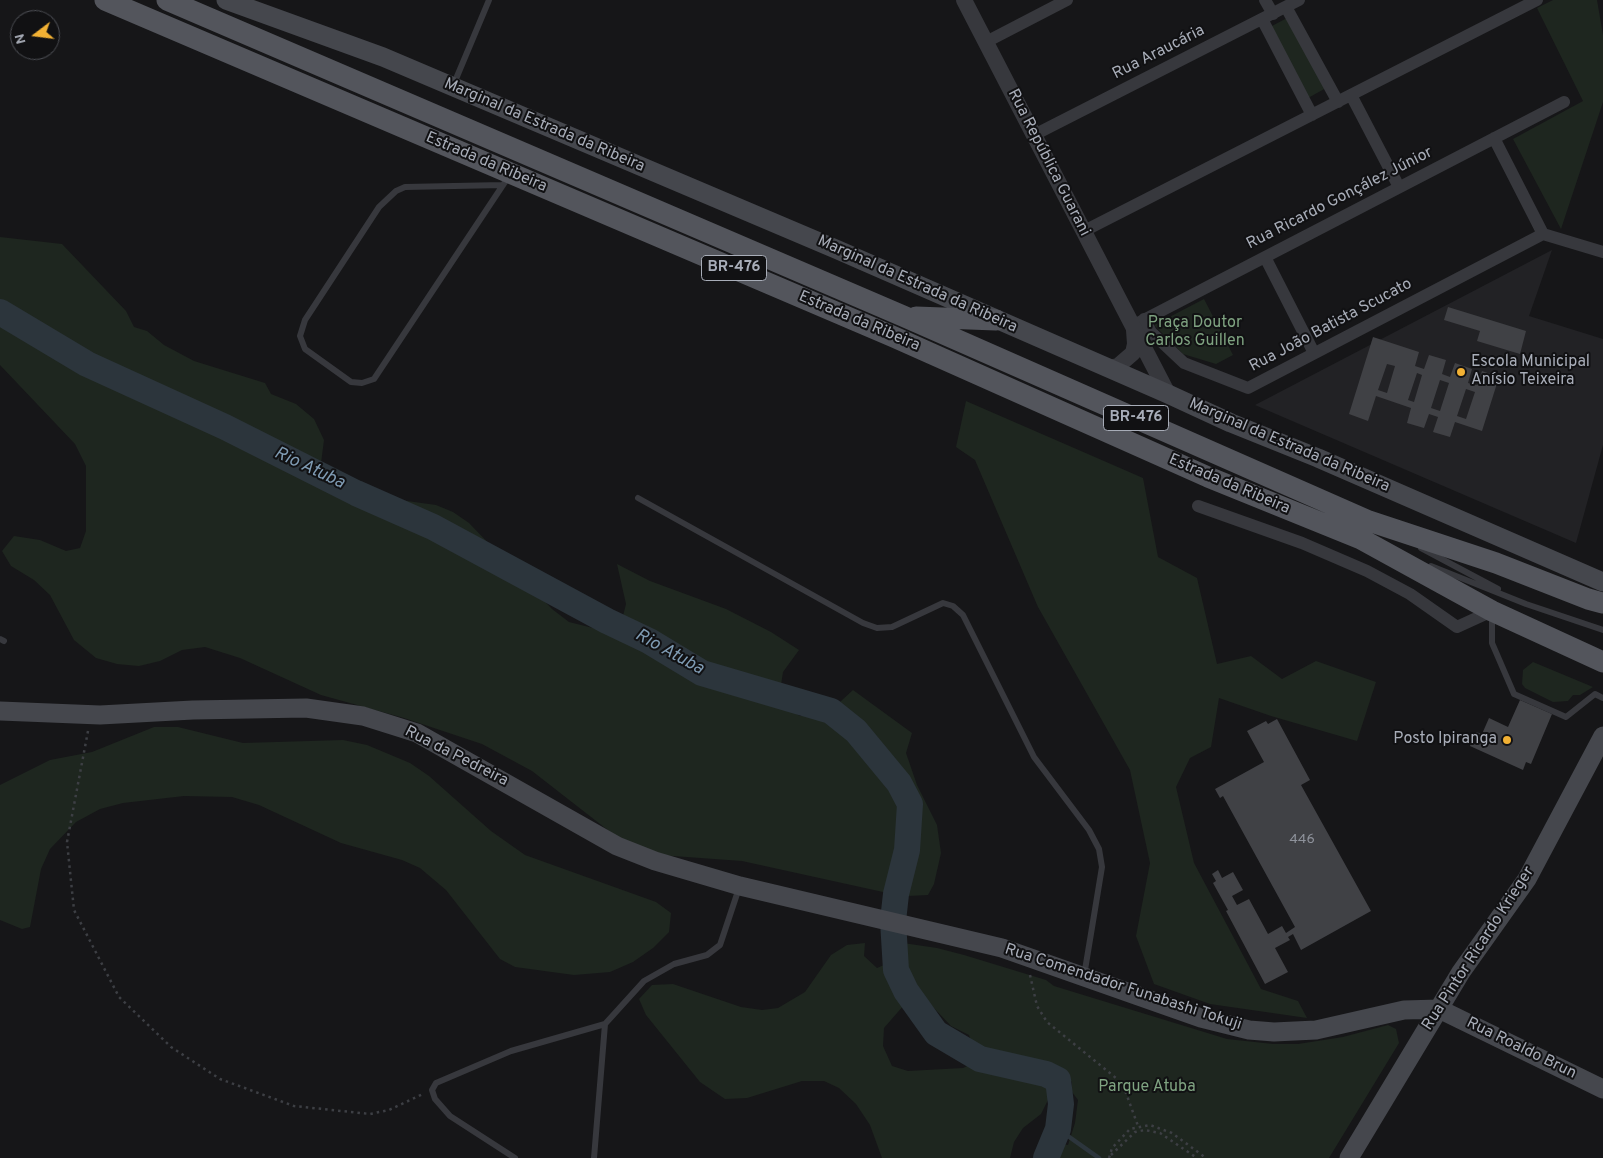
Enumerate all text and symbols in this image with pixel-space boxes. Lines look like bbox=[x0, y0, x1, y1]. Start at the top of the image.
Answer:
north arrow bbox=[10, 10, 60, 60]
street label: Rua Araucária bbox=[1110, 22, 1208, 84]
text: N bbox=[11, 32, 31, 46]
street label: Marginal da Estrada da Ribeira bbox=[441, 75, 647, 177]
street label: Rua República Guarani bbox=[1003, 86, 1093, 240]
street label: Estrada da Ribeira bbox=[422, 129, 550, 197]
street label: Rua Ricardo Gonçález Júnior bbox=[1244, 144, 1436, 254]
street label: Marginal da Estrada da Ribeira bbox=[814, 232, 1020, 338]
road number: BR-476 bbox=[702, 256, 766, 280]
street label: Rua João Batista Scucato bbox=[1246, 275, 1416, 377]
street label: Estrada da Ribeira bbox=[795, 288, 923, 356]
park label: Praça Doutor Carlos Guillen bbox=[1145, 314, 1245, 352]
place label: Escola Municipal Anísio Teixeira bbox=[1471, 353, 1590, 391]
marker: Escola Municipal Anísio Teixeira bbox=[1455, 366, 1467, 378]
street label: Marginal da Estrada da Ribeira bbox=[1186, 395, 1392, 497]
road number: BR-476 bbox=[1104, 406, 1168, 430]
water label: Rio Atuba bbox=[270, 443, 348, 495]
street label: Estrada da Ribeira bbox=[1165, 451, 1293, 519]
water label: Rio Atuba bbox=[631, 625, 707, 681]
street label: Rua da Pedreira bbox=[401, 723, 511, 791]
place label: Posto Ipiranga bbox=[1393, 730, 1497, 750]
marker: Posto Ipiranga bbox=[1501, 734, 1513, 746]
house number: 446 bbox=[1289, 832, 1315, 848]
street label: Rua Pintor Ricardo Krieger bbox=[1419, 863, 1539, 1035]
street label: Rua Comendador Funabashi Tokuji bbox=[1002, 941, 1244, 1035]
street label: Rua Roaldo Brun bbox=[1463, 1014, 1579, 1084]
park label: Parque Atuba bbox=[1098, 1078, 1196, 1098]

